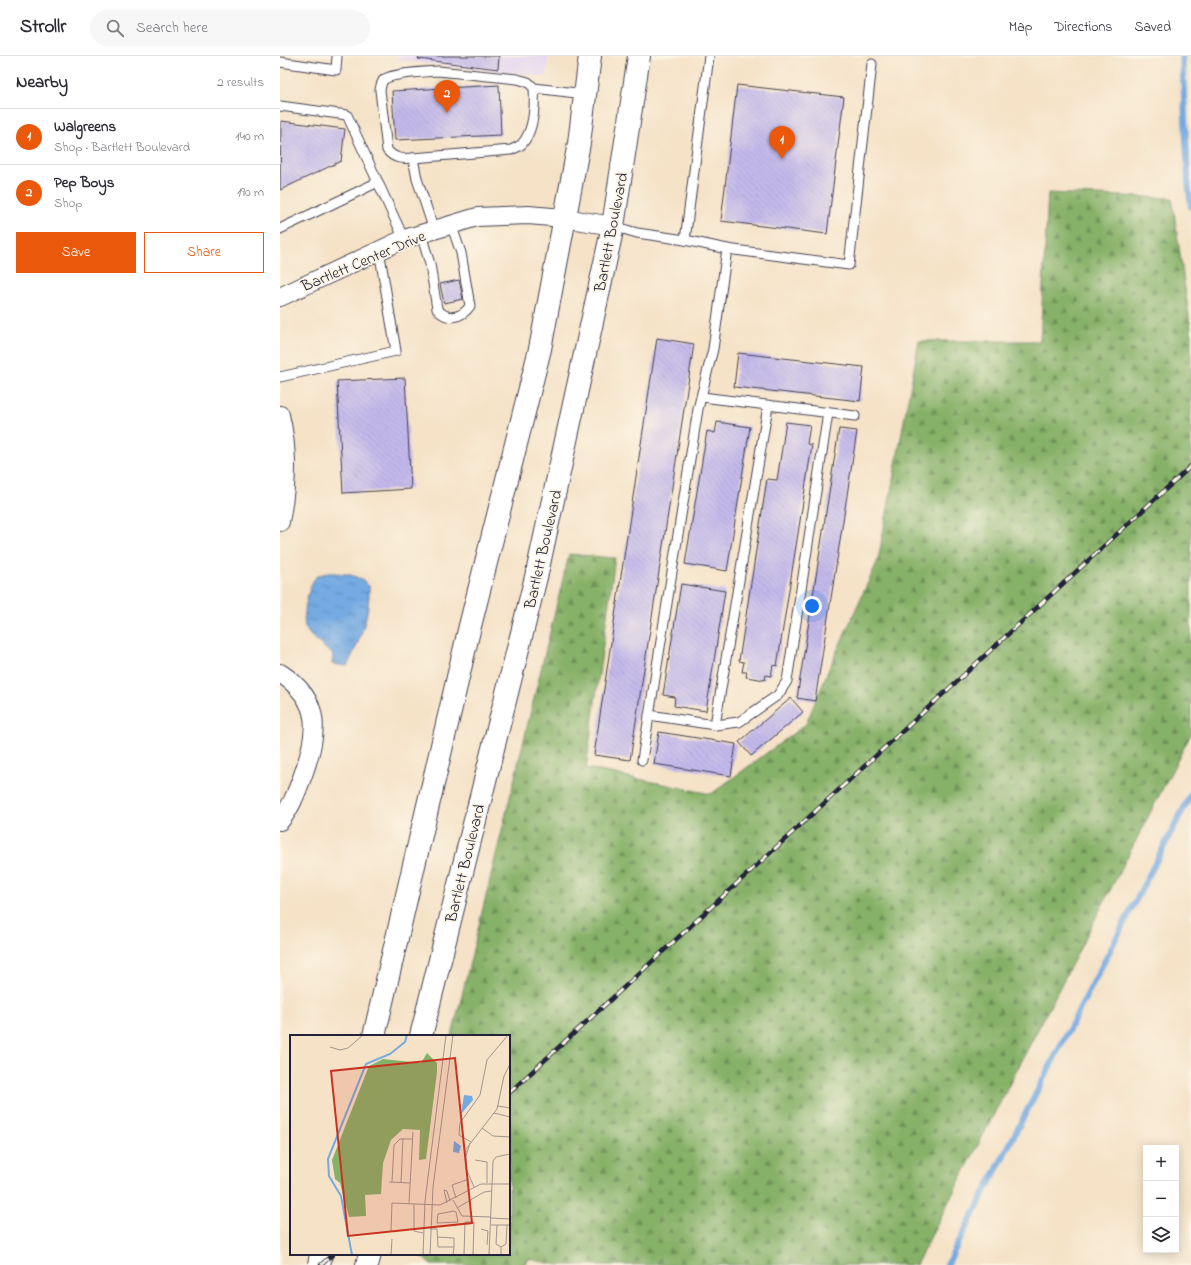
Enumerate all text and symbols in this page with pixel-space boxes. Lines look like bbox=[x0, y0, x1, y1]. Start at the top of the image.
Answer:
search box bbox=[90, 10, 370, 46]
text: Strollr bbox=[20, 14, 66, 41]
icon: search bbox=[104, 17, 126, 39]
text: Search here bbox=[136, 17, 208, 39]
text: Map bbox=[1009, 17, 1032, 38]
text: Directions bbox=[1054, 17, 1112, 38]
text: Saved bbox=[1134, 17, 1171, 38]
text: Nearby bbox=[16, 70, 68, 95]
text: 2 results bbox=[217, 73, 264, 92]
pin: 2 bbox=[434, 80, 460, 113]
text: Walgreens bbox=[54, 116, 116, 138]
pin: 1 bbox=[769, 126, 795, 159]
text: 1 bbox=[27, 127, 31, 146]
text: 140 m bbox=[236, 127, 264, 146]
text: Shop · Bartlett Boulevard bbox=[54, 138, 190, 157]
street label: Bartlett Boulevard bbox=[588, 171, 635, 295]
text: Pep Boys bbox=[54, 172, 114, 194]
text: 2 bbox=[26, 183, 32, 202]
text: 190 m bbox=[237, 183, 264, 202]
text: Shop bbox=[54, 194, 82, 213]
street label: Bartlett Center Drive bbox=[297, 224, 430, 299]
button: Save bbox=[16, 232, 136, 273]
button: Share bbox=[144, 232, 264, 273]
street label: Bartlett Boulevard bbox=[518, 488, 569, 612]
your location bbox=[802, 596, 822, 616]
street label: Bartlett Boulevard bbox=[439, 802, 492, 926]
inset map bbox=[290, 1035, 510, 1255]
map controls bbox=[1143, 1145, 1179, 1253]
button: + bbox=[1143, 1145, 1179, 1181]
button: − bbox=[1143, 1181, 1179, 1217]
button: layers bbox=[1143, 1217, 1179, 1253]

